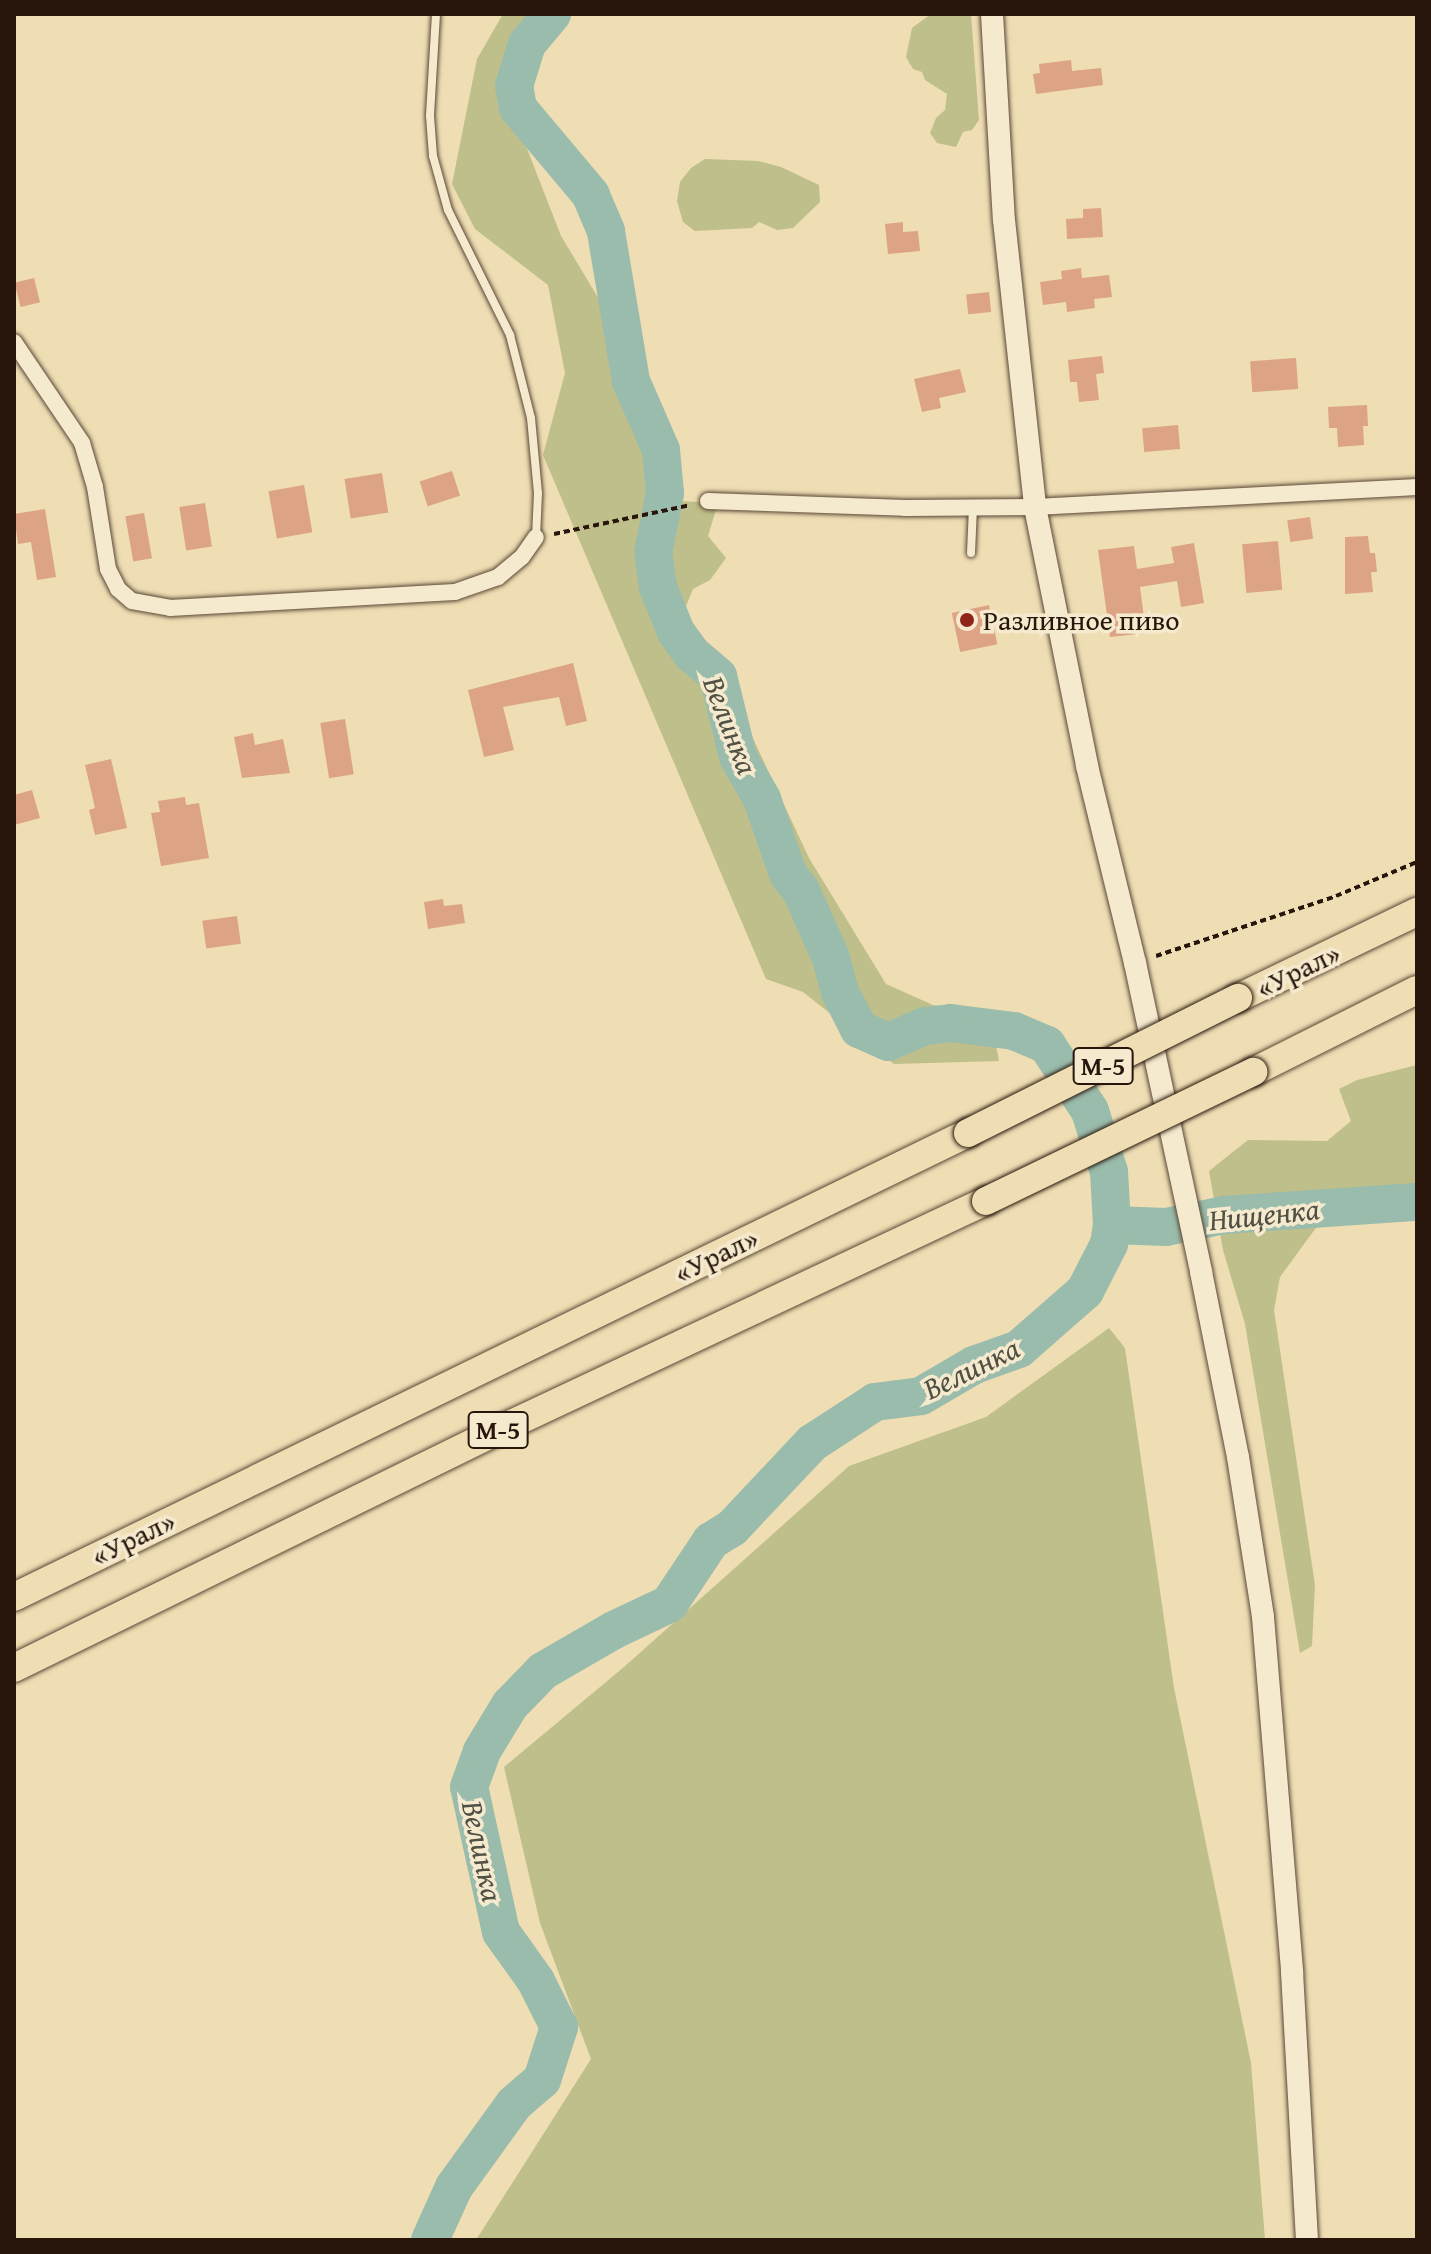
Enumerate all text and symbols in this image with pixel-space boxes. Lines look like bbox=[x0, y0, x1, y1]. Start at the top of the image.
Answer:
place label: Разливное пиво bbox=[983, 603, 1179, 637]
marker: Разливное пиво bbox=[958, 611, 976, 629]
water label: Велинка bbox=[696, 671, 766, 779]
street label: «Урал» bbox=[1251, 935, 1345, 1005]
road number: М-5 bbox=[1071, 1044, 1135, 1088]
water label: Нищенка bbox=[1207, 1190, 1321, 1238]
street label: «Урал» bbox=[669, 1220, 763, 1290]
water label: Велинка bbox=[917, 1329, 1025, 1407]
road number: М-5 bbox=[466, 1408, 530, 1452]
street label: «Урал» bbox=[86, 1503, 180, 1573]
water label: Велинка bbox=[455, 1797, 511, 1905]

